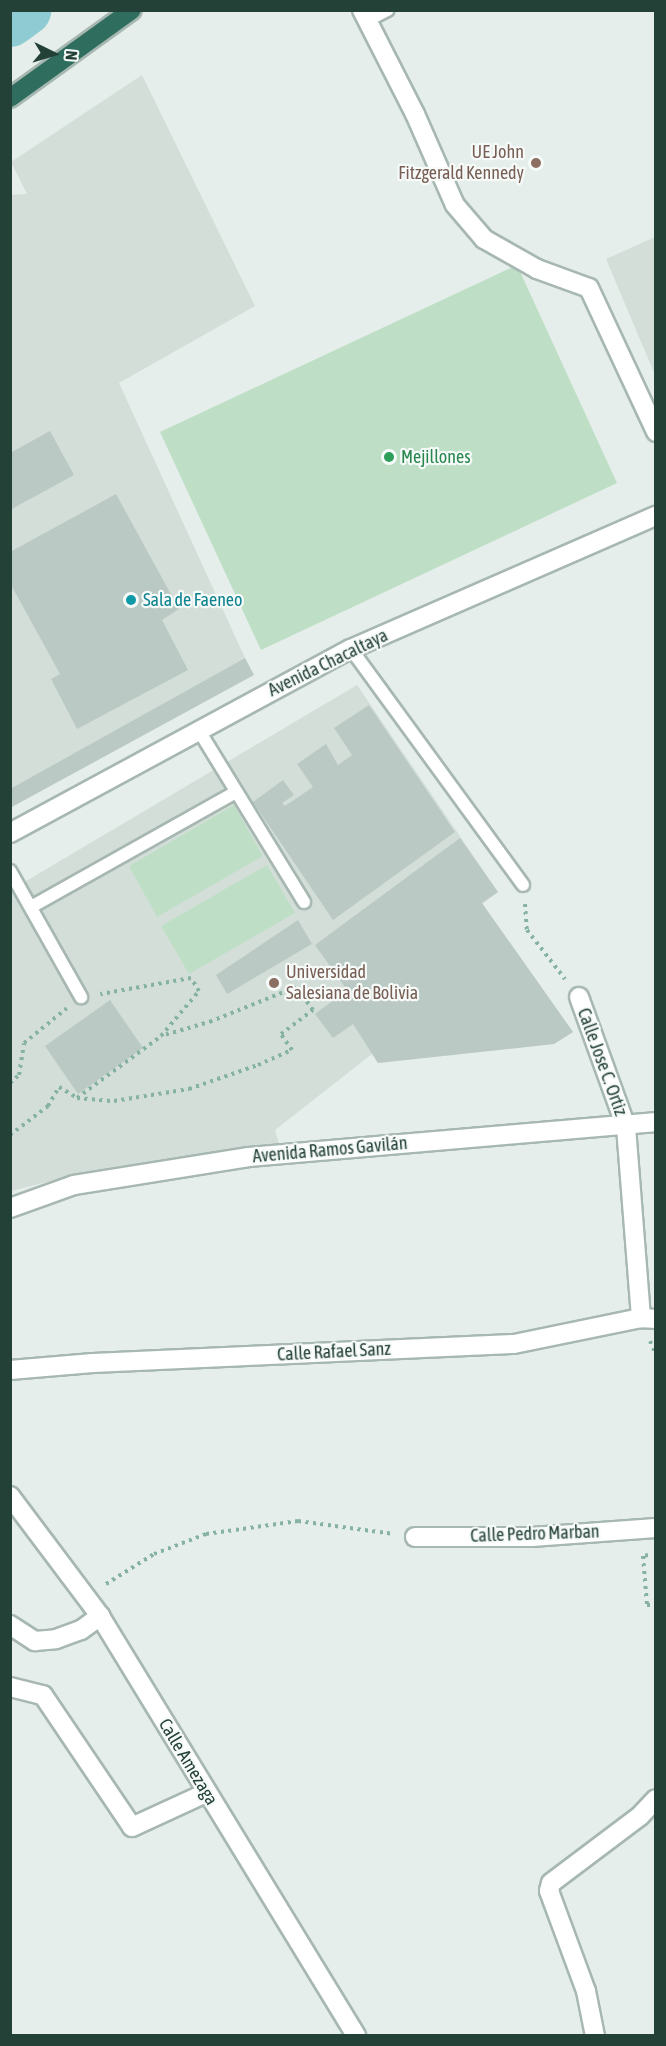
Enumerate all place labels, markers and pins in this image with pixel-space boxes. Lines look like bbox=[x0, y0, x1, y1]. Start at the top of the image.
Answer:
place label: UE John Fitzgerald Kennedy bbox=[398, 142, 524, 184]
marker: UE John Fitzgerald Kennedy bbox=[529, 156, 543, 170]
place label: Mejillones bbox=[401, 446, 471, 468]
marker: Mejillones bbox=[382, 450, 396, 464]
place label: Sala de Faeneo bbox=[143, 589, 242, 611]
marker: Sala de Faeneo bbox=[124, 593, 138, 607]
place label: Universidad Salesiana de Bolivia bbox=[286, 962, 418, 1004]
marker: Universidad Salesiana de Bolivia bbox=[267, 976, 281, 990]

